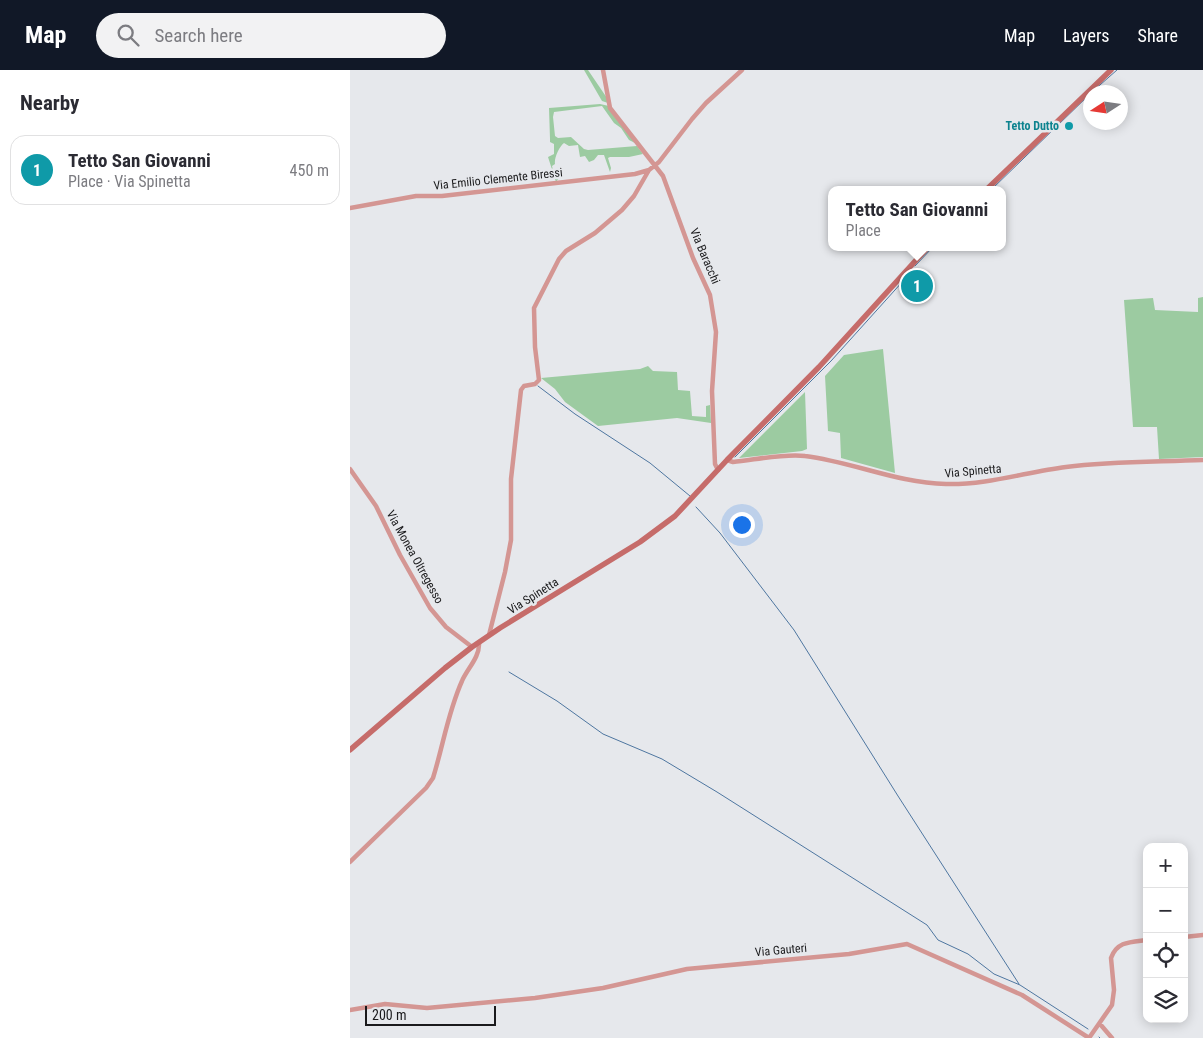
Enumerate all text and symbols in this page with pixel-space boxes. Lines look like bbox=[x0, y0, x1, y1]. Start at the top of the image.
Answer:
search box bbox=[96, 13, 446, 58]
text: Map bbox=[25, 21, 66, 49]
icon: search bbox=[114, 21, 142, 49]
text: Search here bbox=[154, 24, 243, 47]
text: Map bbox=[1004, 25, 1035, 46]
text: Layers bbox=[1063, 25, 1110, 46]
text: Share bbox=[1138, 25, 1178, 46]
north arrow bbox=[1083, 85, 1128, 130]
text: Nearby bbox=[20, 91, 79, 115]
place label: Tetto Dutto bbox=[1006, 119, 1059, 133]
marker: Tetto Dutto bbox=[1063, 120, 1075, 132]
text: Tetto San Giovanni bbox=[68, 149, 211, 172]
text: 1 bbox=[33, 161, 41, 180]
text: 450 m bbox=[290, 161, 329, 180]
street label: Via Emilio Clemente Biressi bbox=[433, 165, 563, 193]
text: Place · Via Spinetta bbox=[68, 172, 191, 191]
popup bbox=[828, 186, 1006, 251]
text: Tetto San Giovanni bbox=[846, 198, 988, 221]
text: Place bbox=[846, 221, 881, 240]
street label: Via Baracchi bbox=[687, 226, 723, 286]
pin: 1 bbox=[901, 267, 933, 305]
street label: Via Spinetta bbox=[944, 462, 1002, 480]
street label: Via Monea Oltregesso bbox=[384, 508, 446, 606]
your location bbox=[729, 512, 755, 538]
street label: Via Spinetta bbox=[505, 575, 561, 617]
map controls bbox=[1143, 843, 1188, 1023]
button: + bbox=[1143, 843, 1188, 888]
button: − bbox=[1143, 888, 1188, 933]
button: locate bbox=[1143, 933, 1188, 978]
street label: Via Gauteri bbox=[754, 941, 808, 959]
button: layers bbox=[1143, 978, 1188, 1023]
scale bar bbox=[365, 1003, 496, 1026]
text: 200 m bbox=[372, 1007, 407, 1023]

